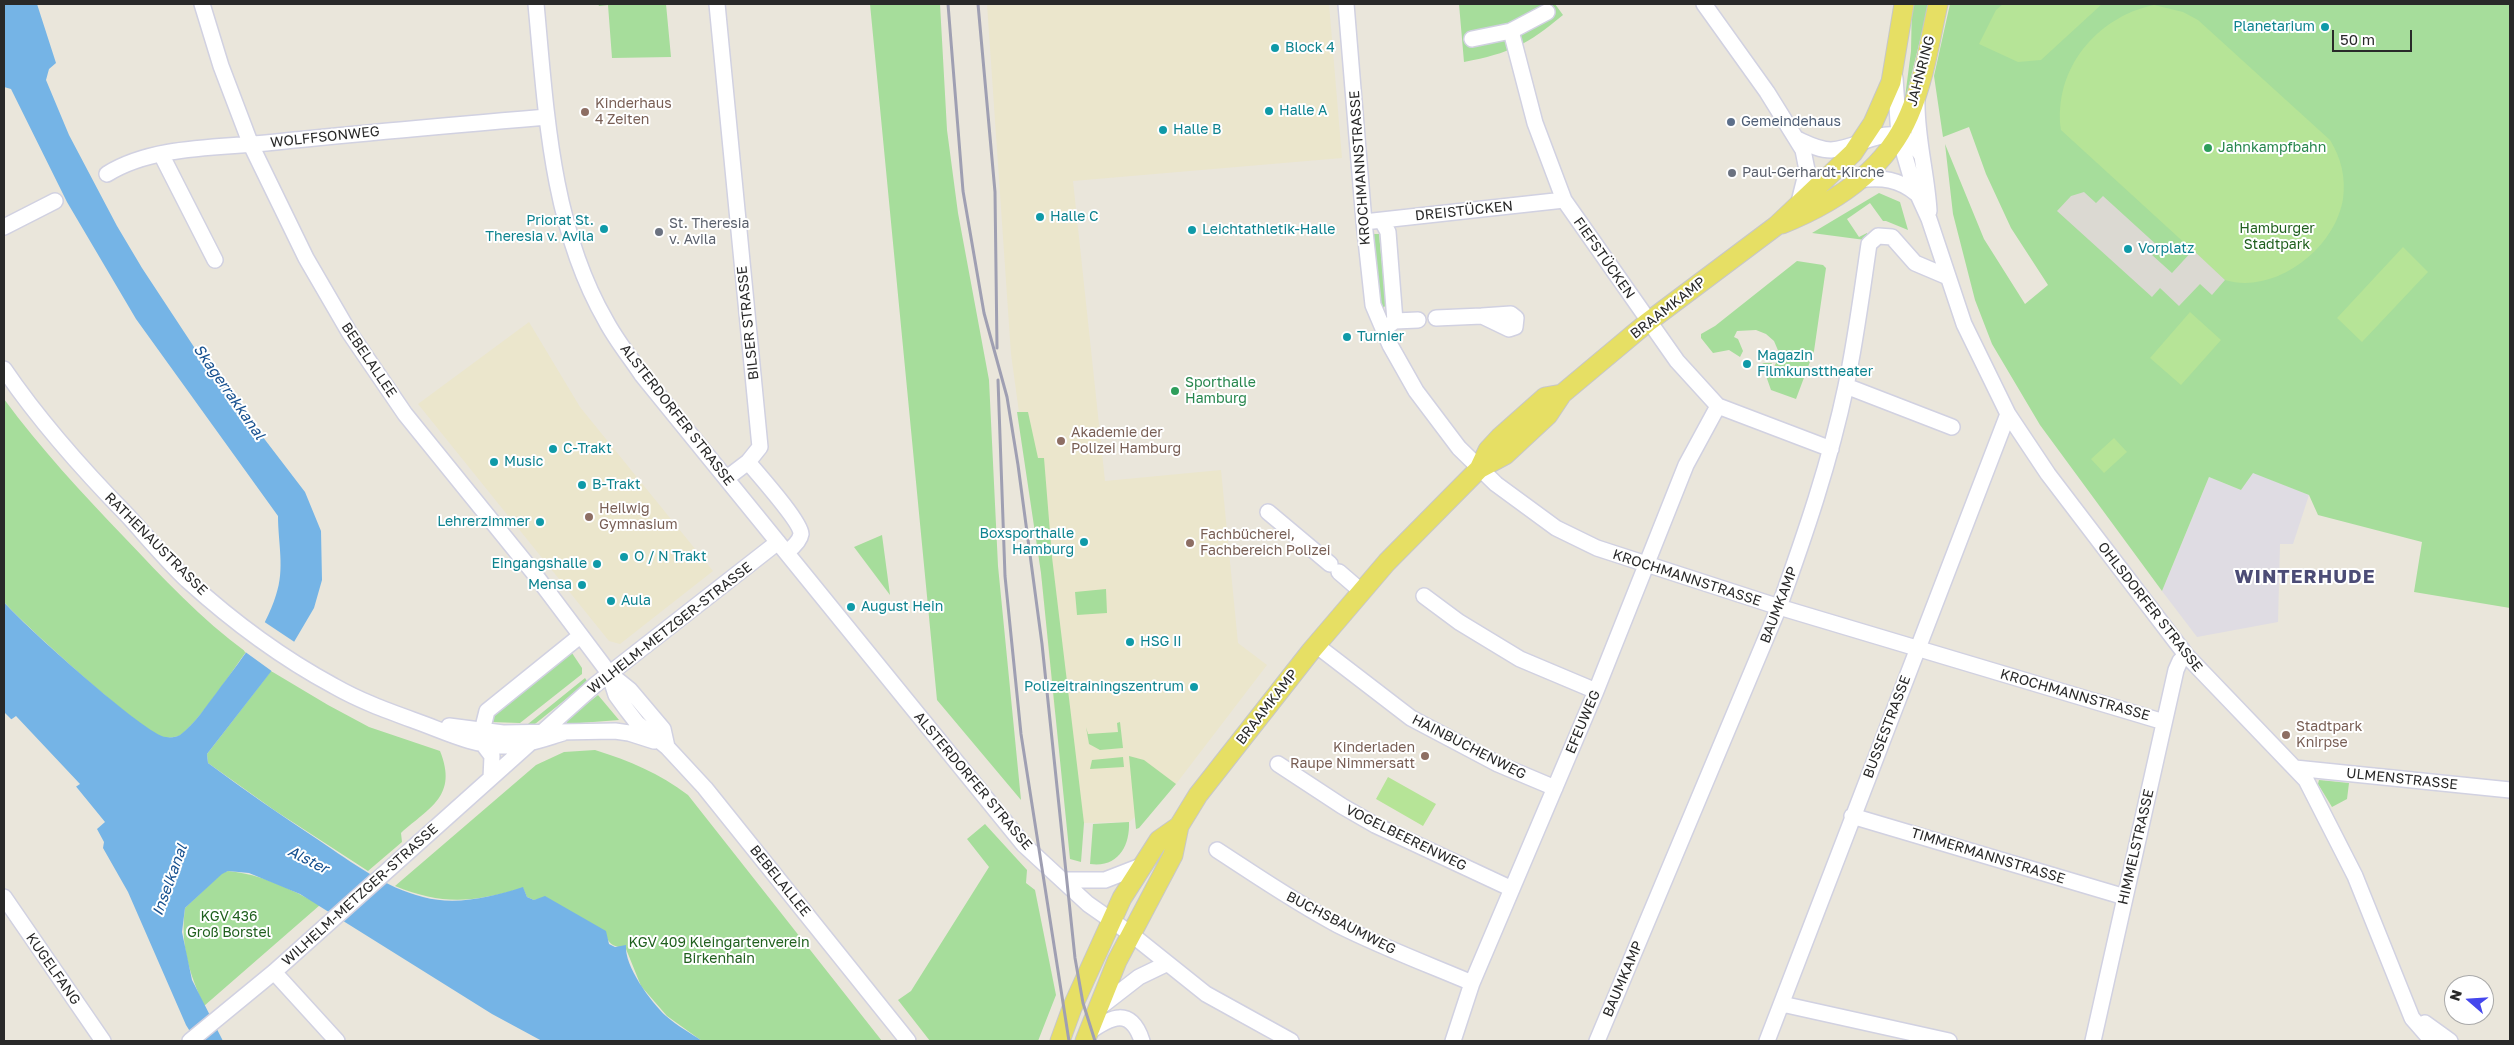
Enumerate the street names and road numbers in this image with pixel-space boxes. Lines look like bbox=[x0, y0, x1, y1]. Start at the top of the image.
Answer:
street label: JAHNRING bbox=[1904, 34, 1938, 108]
street label: KROCHMANNSTRASSE bbox=[1346, 90, 1374, 246]
street label: WOLFFSONWEG bbox=[269, 123, 381, 151]
street label: DREISTÜCKEN bbox=[1414, 198, 1514, 224]
street label: FIEFSTÜCKEN bbox=[1570, 214, 1638, 302]
street label: BILSER STRASSE bbox=[734, 265, 762, 381]
street label: BRAAMKAMP bbox=[1627, 274, 1709, 342]
street label: BEBELALLEE bbox=[338, 319, 400, 401]
street label: ALSTERDORFER STRASSE bbox=[617, 341, 737, 489]
street label: RATHENAUSTRASSE bbox=[101, 489, 211, 599]
street label: OHLSDORFER STRASSE bbox=[2094, 539, 2206, 675]
street label: KROCHMANNSTRASSE bbox=[1611, 546, 1763, 610]
street label: WILHELM-METZGER-STRASSE bbox=[584, 559, 756, 697]
street label: BAUMKAMP bbox=[1757, 564, 1801, 646]
street label: BRAAMKAMP bbox=[1233, 666, 1301, 748]
street label: KROCHMANNSTRASSE bbox=[1998, 666, 2152, 724]
street label: BUSSESTRASSE bbox=[1860, 673, 1914, 781]
street label: EFEUWEG bbox=[1562, 688, 1604, 756]
street label: ALSTERDORFER STRASSE bbox=[910, 709, 1036, 853]
street label: HAINBUCHENWEG bbox=[1409, 711, 1529, 783]
street label: ULMENSTRASSE bbox=[2345, 765, 2459, 793]
street label: HIMMELSTRASSE bbox=[2115, 788, 2157, 906]
street label: VOGELBEERENWEG bbox=[1343, 801, 1469, 875]
street label: WILHELM-METZGER-STRASSE bbox=[279, 821, 441, 969]
street label: TIMMERMANNSTRASSE bbox=[1909, 824, 2067, 888]
street label: BEBELALLEE bbox=[746, 842, 814, 920]
street label: BUCHSBAUMWEG bbox=[1283, 888, 1399, 958]
street label: KUGELFANG bbox=[22, 930, 84, 1008]
street label: BAUMKAMP bbox=[1599, 939, 1647, 1019]

